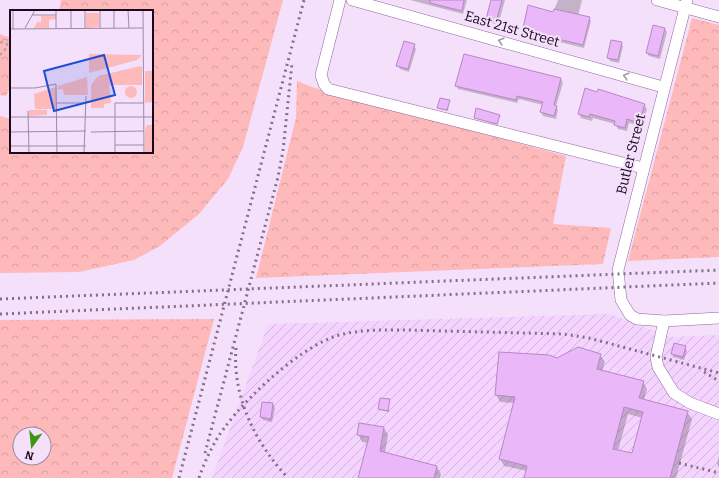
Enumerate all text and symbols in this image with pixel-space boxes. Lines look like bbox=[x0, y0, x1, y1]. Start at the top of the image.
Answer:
street label: East 21st Street bbox=[463, 7, 561, 51]
inset map bbox=[10, 10, 153, 153]
one-way arrow bbox=[497, 38, 504, 46]
one-way arrow bbox=[623, 73, 629, 81]
street label: Butler Street bbox=[613, 112, 649, 196]
north arrow bbox=[12, 426, 52, 466]
text: N bbox=[23, 448, 35, 463]

